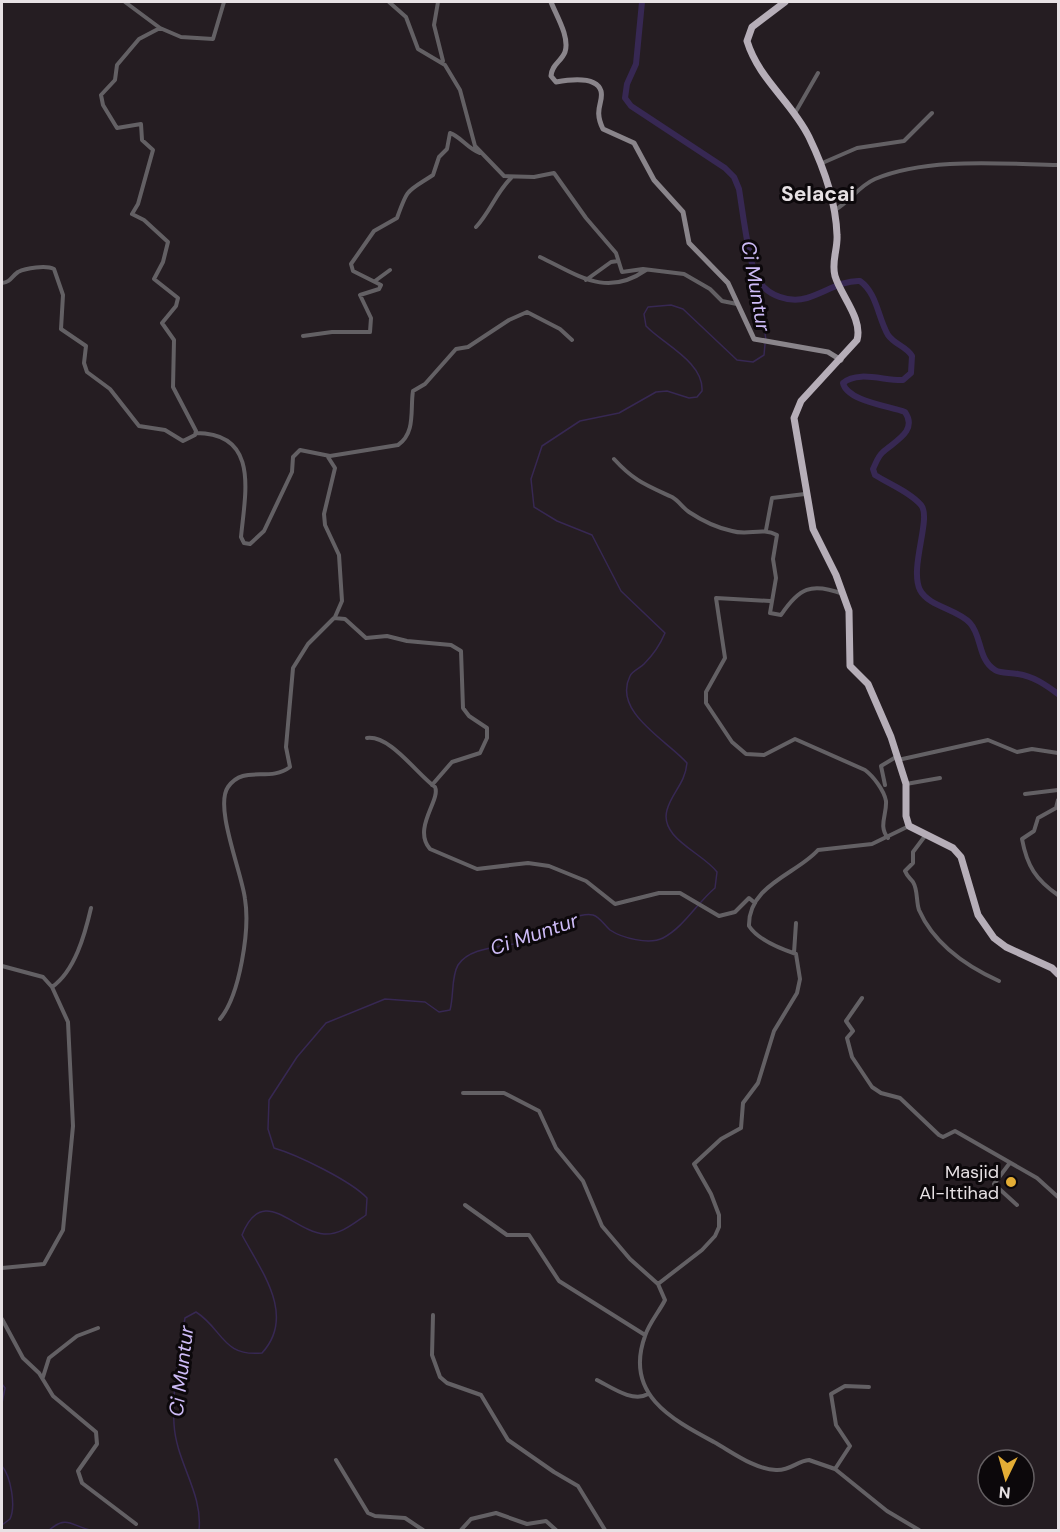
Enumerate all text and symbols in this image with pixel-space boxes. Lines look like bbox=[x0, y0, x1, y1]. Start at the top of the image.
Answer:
district label: Selacai bbox=[781, 180, 855, 208]
water label: Ci Muntur bbox=[735, 239, 777, 334]
water label: Ci Muntur bbox=[487, 907, 582, 961]
place label: Masjid Al-Ittihad bbox=[919, 1160, 999, 1205]
marker: Masjid Al-Ittihad bbox=[1004, 1175, 1018, 1189]
water label: Ci Muntur bbox=[163, 1324, 200, 1418]
north arrow bbox=[976, 1448, 1036, 1508]
text: N bbox=[998, 1481, 1011, 1503]

